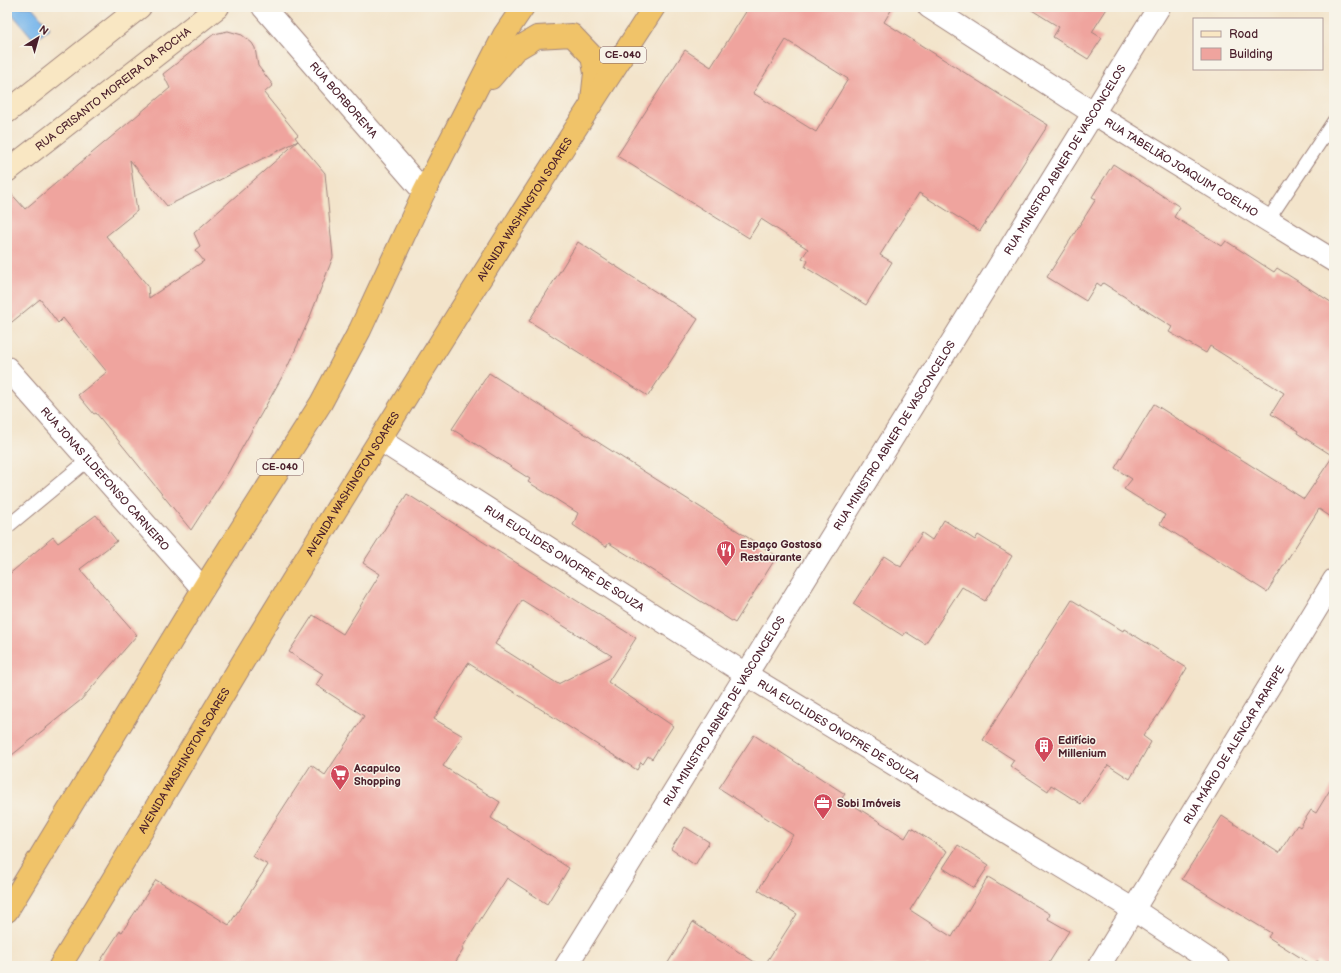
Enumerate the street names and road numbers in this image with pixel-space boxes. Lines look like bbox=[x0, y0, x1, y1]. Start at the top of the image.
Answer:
street label: RUA CRISANTO MOREIRA DA ROCHA bbox=[32, 24, 192, 154]
road number: CE-040 bbox=[600, 47, 646, 63]
street label: RUA BORBOREMA bbox=[307, 59, 380, 141]
street label: RUA MINISTRO ABNER DE VASCONCELOS bbox=[1001, 62, 1128, 257]
street label: RUA TABELIÃO JOAQUIM COELHO bbox=[1102, 115, 1261, 219]
street label: AVENIDA WASHINGTON SOARES bbox=[474, 135, 575, 283]
street label: RUA MINISTRO ABNER DE VASCONCELOS bbox=[831, 338, 958, 533]
street label: RUA JONAS ILDEFONSO CARNEIRO bbox=[38, 404, 172, 553]
street label: AVENIDA WASHINGTON SOARES bbox=[303, 409, 402, 558]
road number: CE-040 bbox=[257, 459, 303, 475]
street label: RUA EUCLIDES ONOFRE DE SOUZA bbox=[482, 502, 647, 614]
street label: RUA MINISTRO ABNER DE VASCONCELOS bbox=[660, 613, 788, 808]
street label: RUA MÁRIO DE ALENCAR ARARIPE bbox=[1180, 663, 1287, 826]
street label: RUA EUCLIDES ONOFRE DE SOUZA bbox=[755, 676, 922, 785]
street label: AVENIDA WASHINGTON SOARES bbox=[136, 685, 232, 836]

